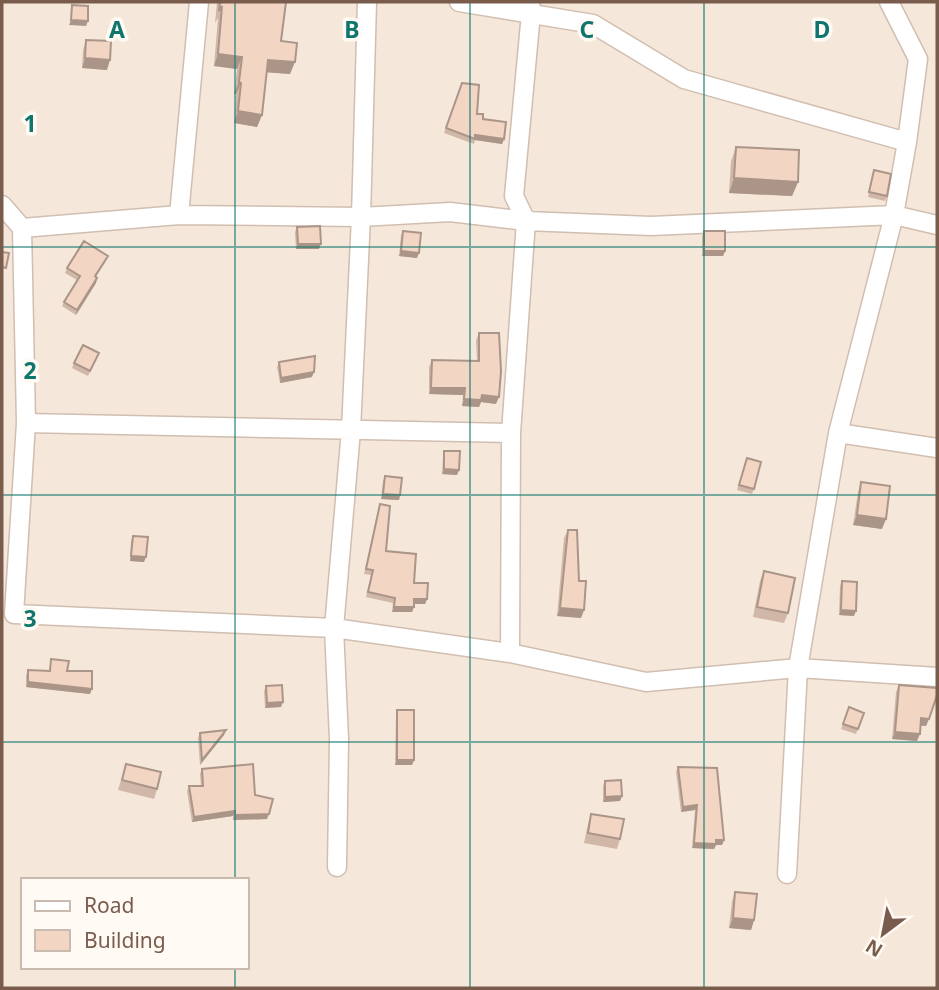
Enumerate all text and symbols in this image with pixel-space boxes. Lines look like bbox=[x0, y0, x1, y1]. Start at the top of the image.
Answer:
text: A bbox=[109, 13, 125, 45]
text: B bbox=[344, 13, 360, 45]
text: C bbox=[580, 13, 595, 45]
text: D bbox=[814, 13, 830, 45]
text: 1 bbox=[23, 107, 37, 139]
text: 2 bbox=[23, 354, 37, 386]
text: 3 bbox=[23, 602, 37, 634]
legend bbox=[21, 878, 248, 969]
text: Road bbox=[84, 891, 134, 919]
north arrow bbox=[848, 899, 918, 969]
text: Building bbox=[84, 926, 166, 954]
text: N bbox=[861, 933, 887, 964]

